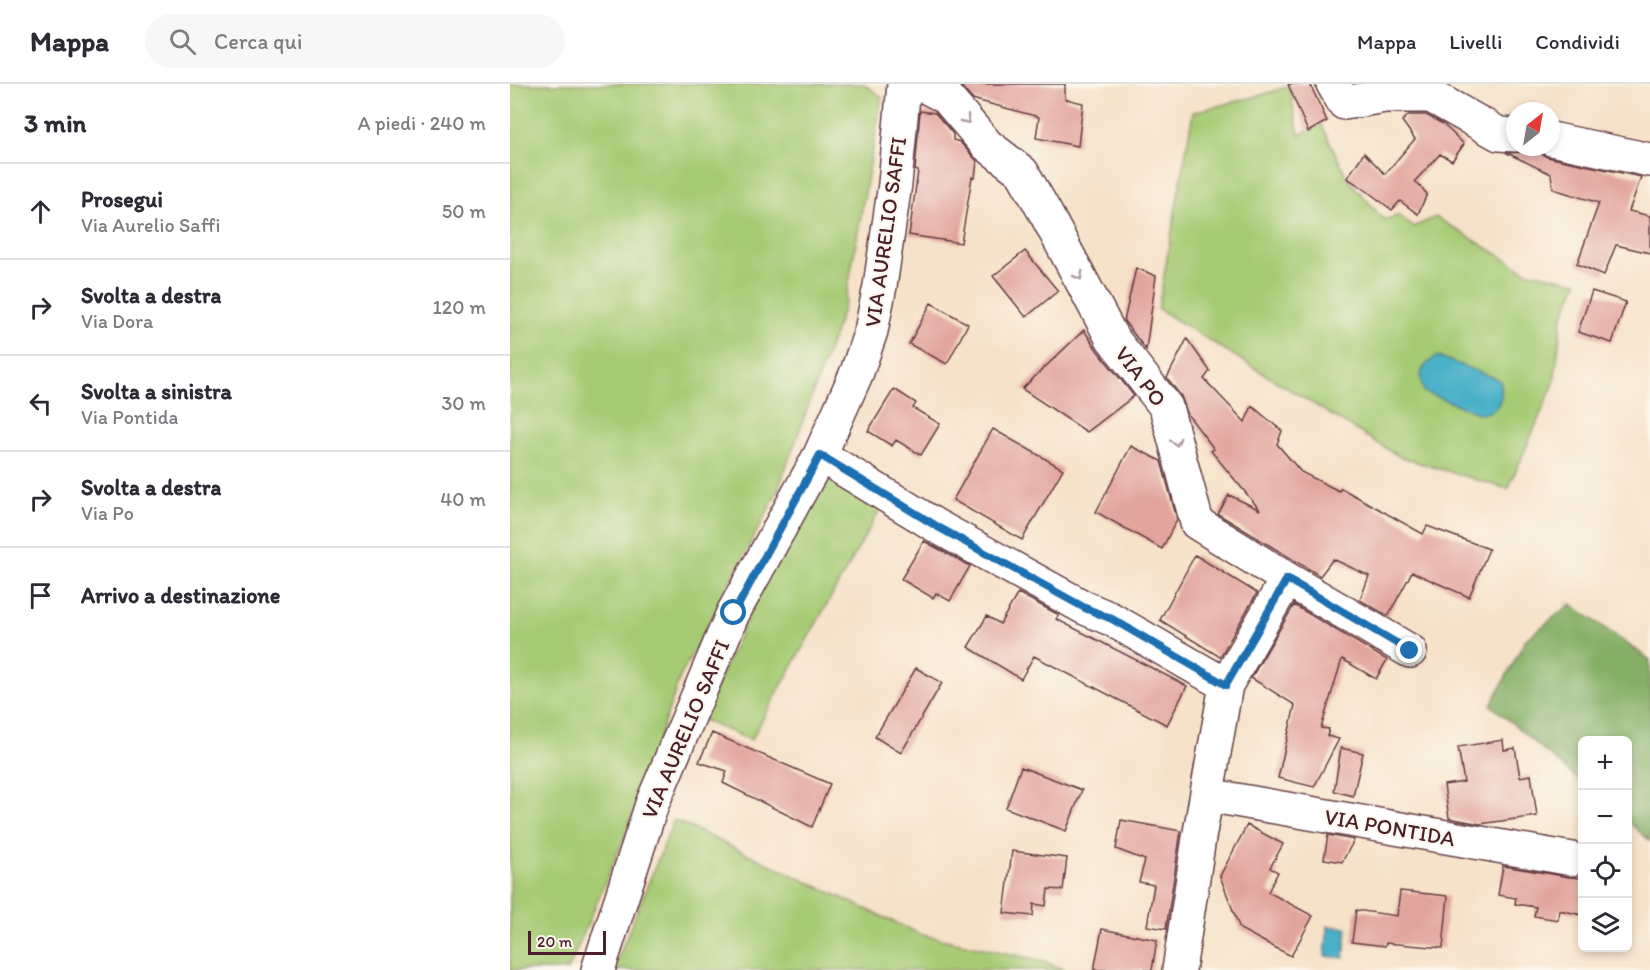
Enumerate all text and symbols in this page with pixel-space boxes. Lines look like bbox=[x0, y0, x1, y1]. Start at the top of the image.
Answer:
search box bbox=[145, 14, 565, 68]
text: Mappa bbox=[30, 24, 109, 58]
icon: search bbox=[166, 25, 199, 58]
text: Cerca qui bbox=[214, 28, 302, 55]
text: Mappa bbox=[1357, 29, 1416, 54]
text: Livelli bbox=[1449, 29, 1502, 54]
text: Condividi bbox=[1535, 29, 1620, 54]
north arrow bbox=[1506, 102, 1560, 156]
text: 3 min bbox=[24, 107, 86, 139]
text: A piedi · 240 m bbox=[358, 111, 486, 135]
one-way arrow bbox=[958, 113, 969, 124]
street label: VIA AURELIO SAFFI bbox=[859, 135, 912, 329]
text: Prosegui bbox=[81, 186, 163, 213]
icon: ahead bbox=[24, 195, 57, 228]
text: 50 m bbox=[442, 199, 486, 223]
text: Via Aurelio Saffi bbox=[81, 213, 220, 237]
one-way arrow bbox=[1072, 269, 1083, 280]
text: Svolta a destra bbox=[81, 282, 221, 309]
icon: right bbox=[24, 291, 57, 324]
text: 120 m bbox=[433, 295, 486, 319]
text: Via Dora bbox=[81, 309, 153, 333]
street label: VIA PO bbox=[1109, 341, 1172, 412]
text: Svolta a sinistra bbox=[81, 378, 232, 405]
icon: left bbox=[24, 387, 57, 420]
text: 30 m bbox=[441, 391, 486, 415]
text: Via Pontida bbox=[81, 405, 178, 429]
one-way arrow bbox=[1168, 437, 1181, 447]
text: Svolta a destra bbox=[81, 474, 221, 501]
icon: right bbox=[24, 483, 57, 516]
text: 40 m bbox=[440, 487, 486, 511]
text: Via Po bbox=[81, 501, 134, 525]
icon: arrive bbox=[24, 579, 57, 612]
text: Arrivo a destinazione bbox=[81, 582, 280, 609]
route start bbox=[720, 599, 746, 625]
street label: VIA AURELIO SAFFI bbox=[635, 635, 735, 823]
route end bbox=[1396, 637, 1422, 663]
map controls bbox=[1578, 736, 1632, 952]
button: + bbox=[1578, 736, 1632, 790]
button: − bbox=[1578, 790, 1632, 844]
street label: VIA PONTIDA bbox=[1323, 803, 1457, 852]
button: locate bbox=[1578, 844, 1632, 898]
button: layers bbox=[1578, 898, 1632, 952]
scale bar bbox=[528, 928, 606, 956]
text: 20 m bbox=[537, 932, 572, 951]

